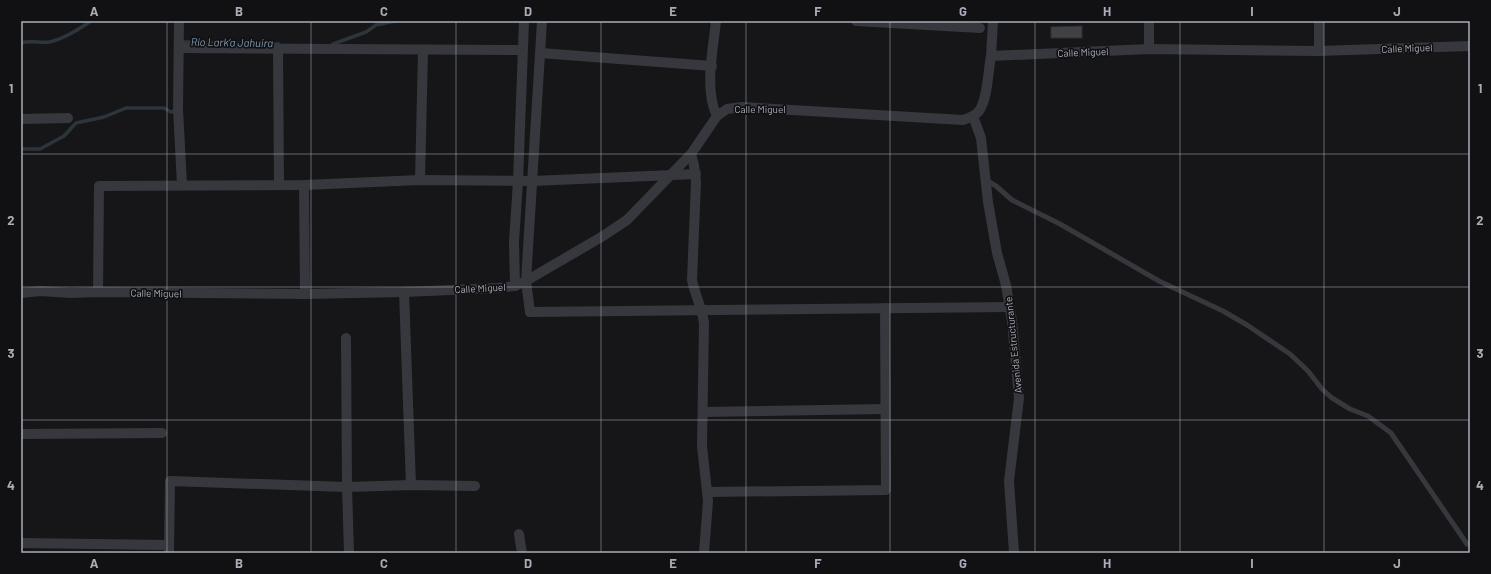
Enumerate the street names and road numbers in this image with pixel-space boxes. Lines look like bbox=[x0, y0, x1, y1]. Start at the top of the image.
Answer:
street label: Calle Miguel bbox=[1381, 41, 1433, 55]
street label: Calle Miguel bbox=[1057, 45, 1109, 59]
street label: Calle Miguel bbox=[734, 103, 786, 115]
street label: Calle Miguel bbox=[454, 281, 506, 295]
street label: Calle Miguel bbox=[130, 287, 182, 299]
street label: Avenida Estructurante bbox=[1002, 296, 1024, 394]

